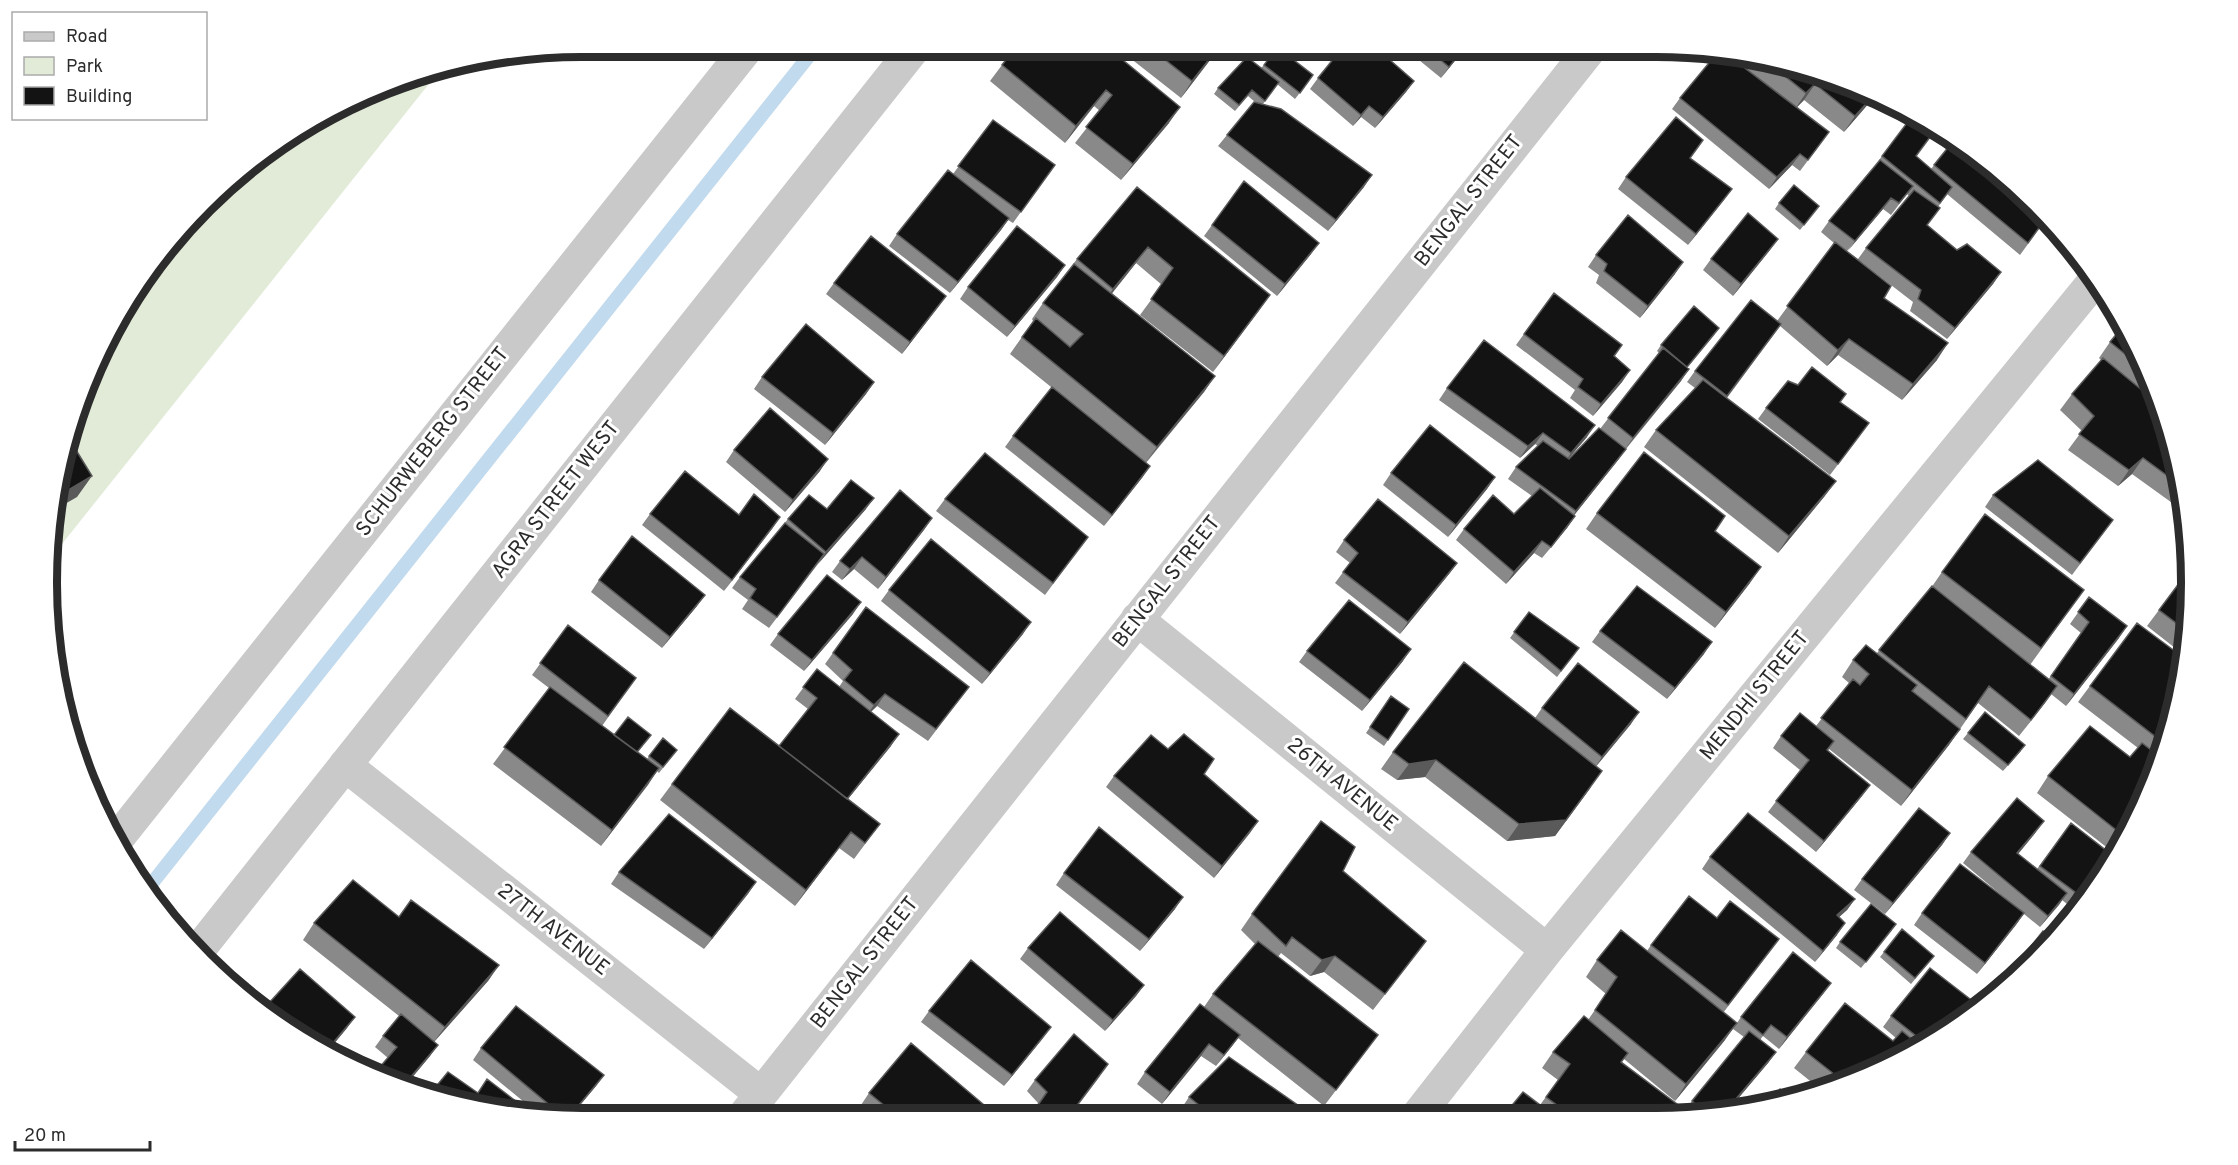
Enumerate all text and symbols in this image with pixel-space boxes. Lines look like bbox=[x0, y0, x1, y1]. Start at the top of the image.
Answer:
legend bbox=[12, 12, 207, 120]
text: Road bbox=[66, 26, 108, 49]
text: Park bbox=[66, 56, 103, 79]
text: Building bbox=[66, 86, 132, 109]
street label: BENGAL STREET bbox=[1409, 129, 1529, 273]
street label: SCHURWEBERG STREET bbox=[350, 342, 516, 542]
street label: AGRA STREET WEST bbox=[486, 416, 626, 584]
street label: BENGAL STREET bbox=[1107, 510, 1227, 654]
street label: MENDHI STREET bbox=[1694, 626, 1816, 766]
street label: 26TH AVENUE bbox=[1281, 732, 1403, 838]
street label: 27TH AVENUE bbox=[491, 878, 615, 982]
street label: BENGAL STREET bbox=[805, 891, 925, 1035]
scale bar bbox=[15, 1114, 150, 1152]
text: 20 m bbox=[24, 1125, 66, 1148]

